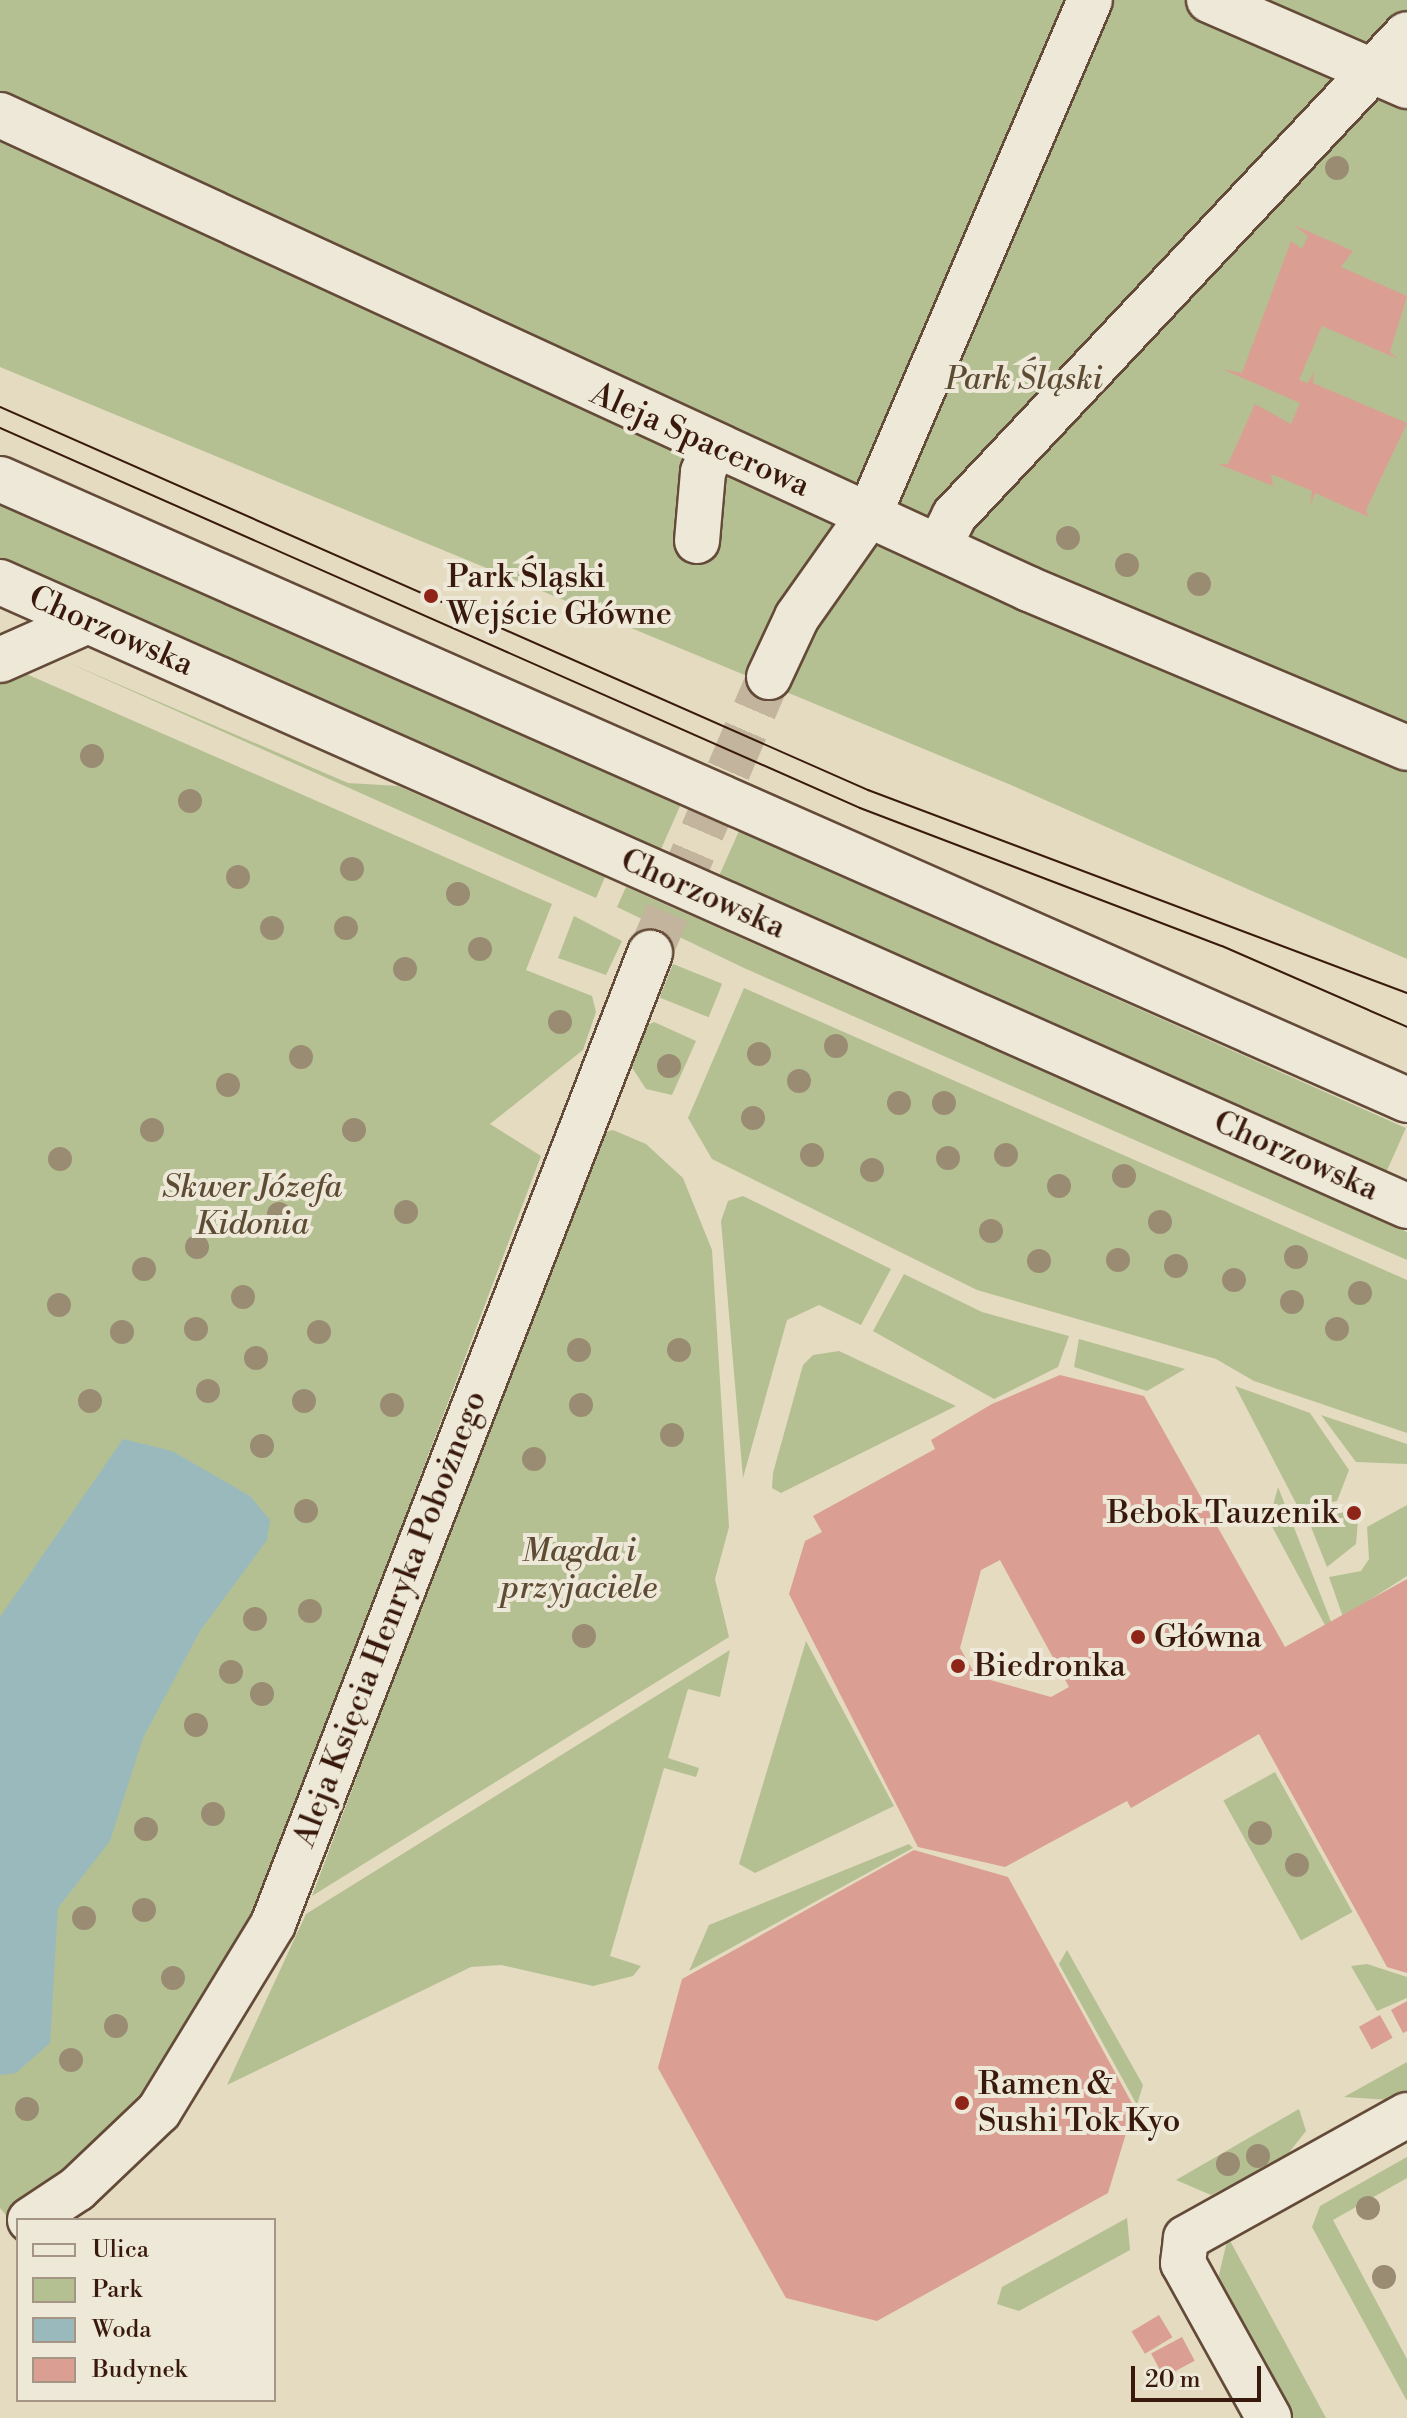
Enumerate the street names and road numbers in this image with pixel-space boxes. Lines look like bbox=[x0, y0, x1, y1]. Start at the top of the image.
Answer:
street label: Aleja Spacerowa bbox=[585, 375, 815, 505]
street label: Chorzowska bbox=[23, 578, 199, 684]
street label: Chorzowska bbox=[615, 841, 791, 947]
street label: Chorzowska bbox=[1208, 1103, 1384, 1209]
street label: Aleja Księcia Henryka Pobożnego bbox=[285, 1386, 495, 1852]

